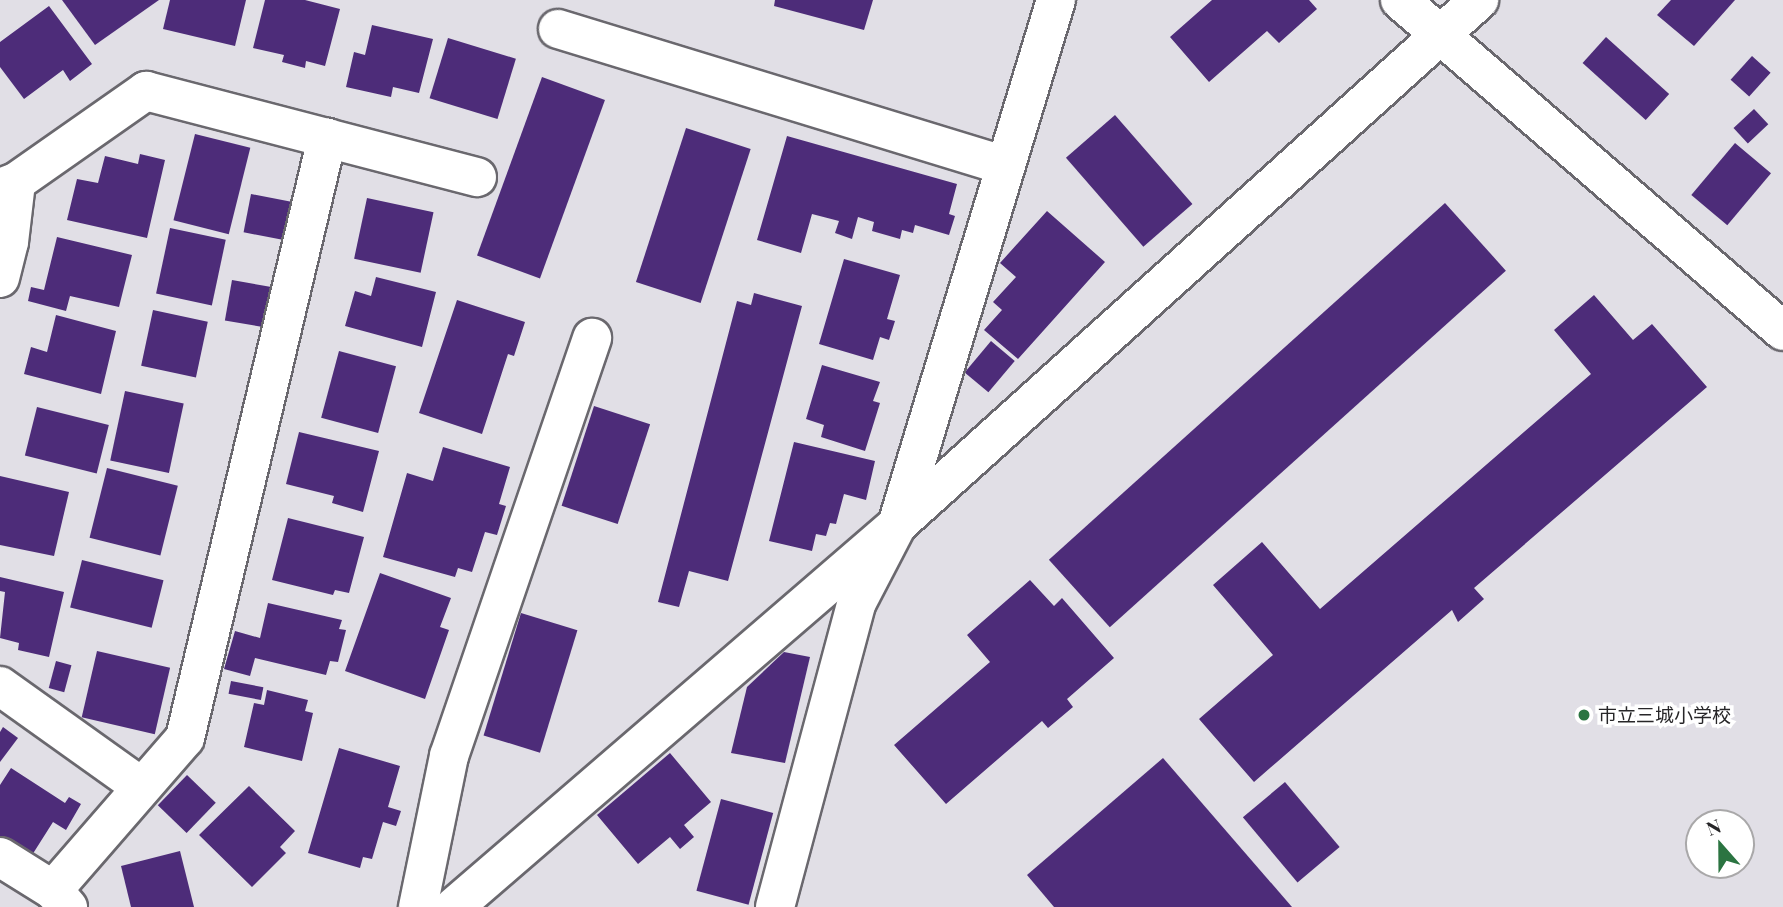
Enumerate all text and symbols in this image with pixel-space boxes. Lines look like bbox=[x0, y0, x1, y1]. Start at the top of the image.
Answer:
place label: 市立三城小学校 bbox=[1598, 704, 1731, 726]
marker: 市立三城小学校 bbox=[1576, 707, 1592, 723]
north arrow bbox=[1685, 809, 1755, 879]
text: N bbox=[1702, 812, 1724, 841]

